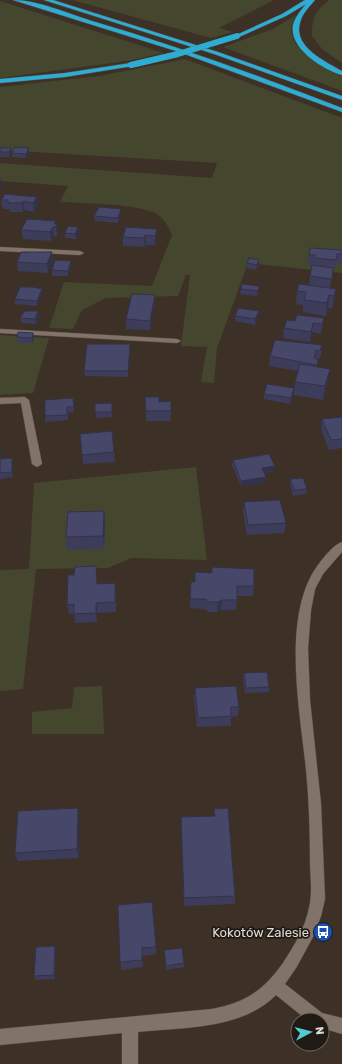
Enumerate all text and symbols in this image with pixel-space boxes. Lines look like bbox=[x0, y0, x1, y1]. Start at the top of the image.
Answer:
bus stop icon: Kokotów Zalesie bbox=[312, 921, 334, 943]
place label: Kokotów Zalesie bbox=[212, 925, 309, 940]
north arrow bbox=[290, 1012, 330, 1052]
text: N bbox=[312, 1026, 326, 1036]

